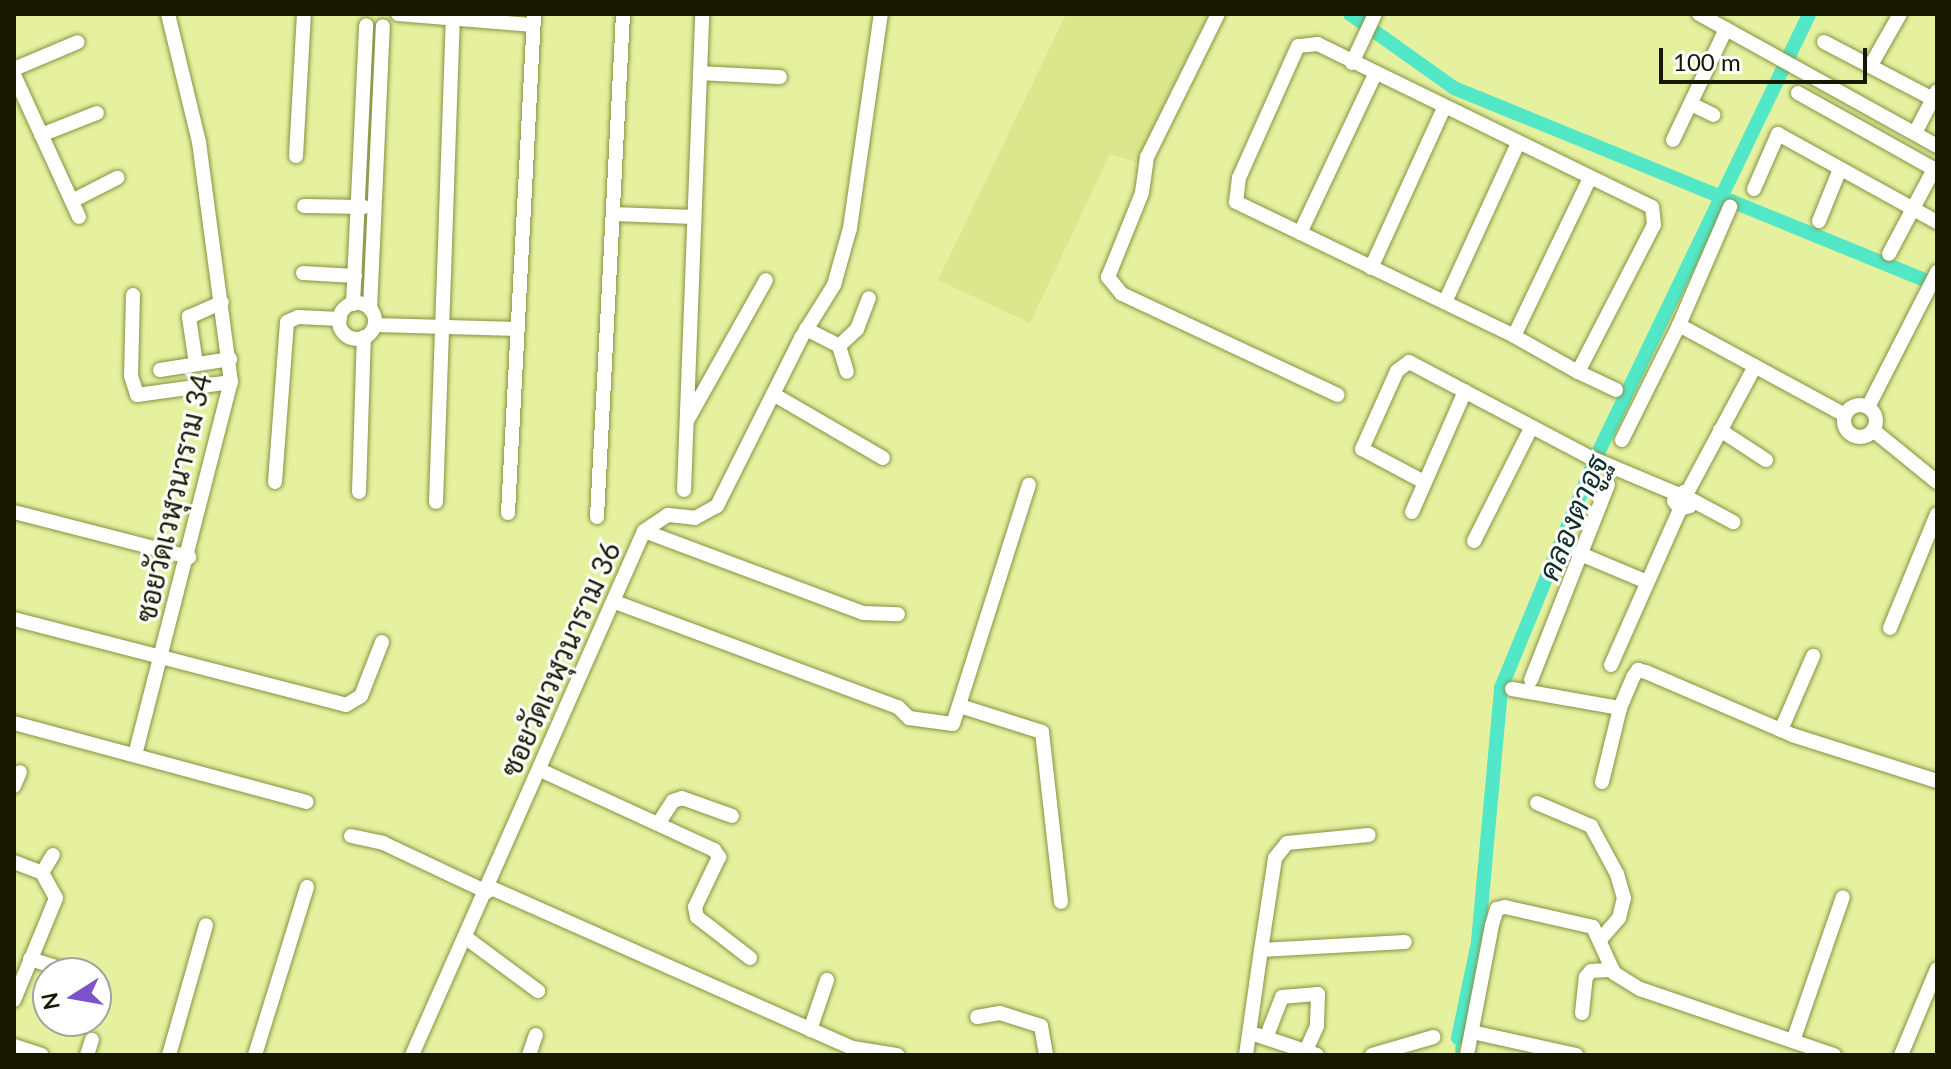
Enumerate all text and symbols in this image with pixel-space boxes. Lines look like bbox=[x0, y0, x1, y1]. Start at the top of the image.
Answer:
scale bar bbox=[1663, 32, 1871, 82]
text: 100 m bbox=[1673, 47, 1741, 76]
street label: ซอยวัดเวฬุวนาราม 34 bbox=[128, 371, 218, 625]
water label: คลองตาอูฐ bbox=[1529, 449, 1615, 585]
street label: ซอยวัดเวฬุวนาราม 36 bbox=[493, 536, 627, 782]
north arrow bbox=[32, 957, 112, 1037]
text: N bbox=[35, 990, 65, 1012]

